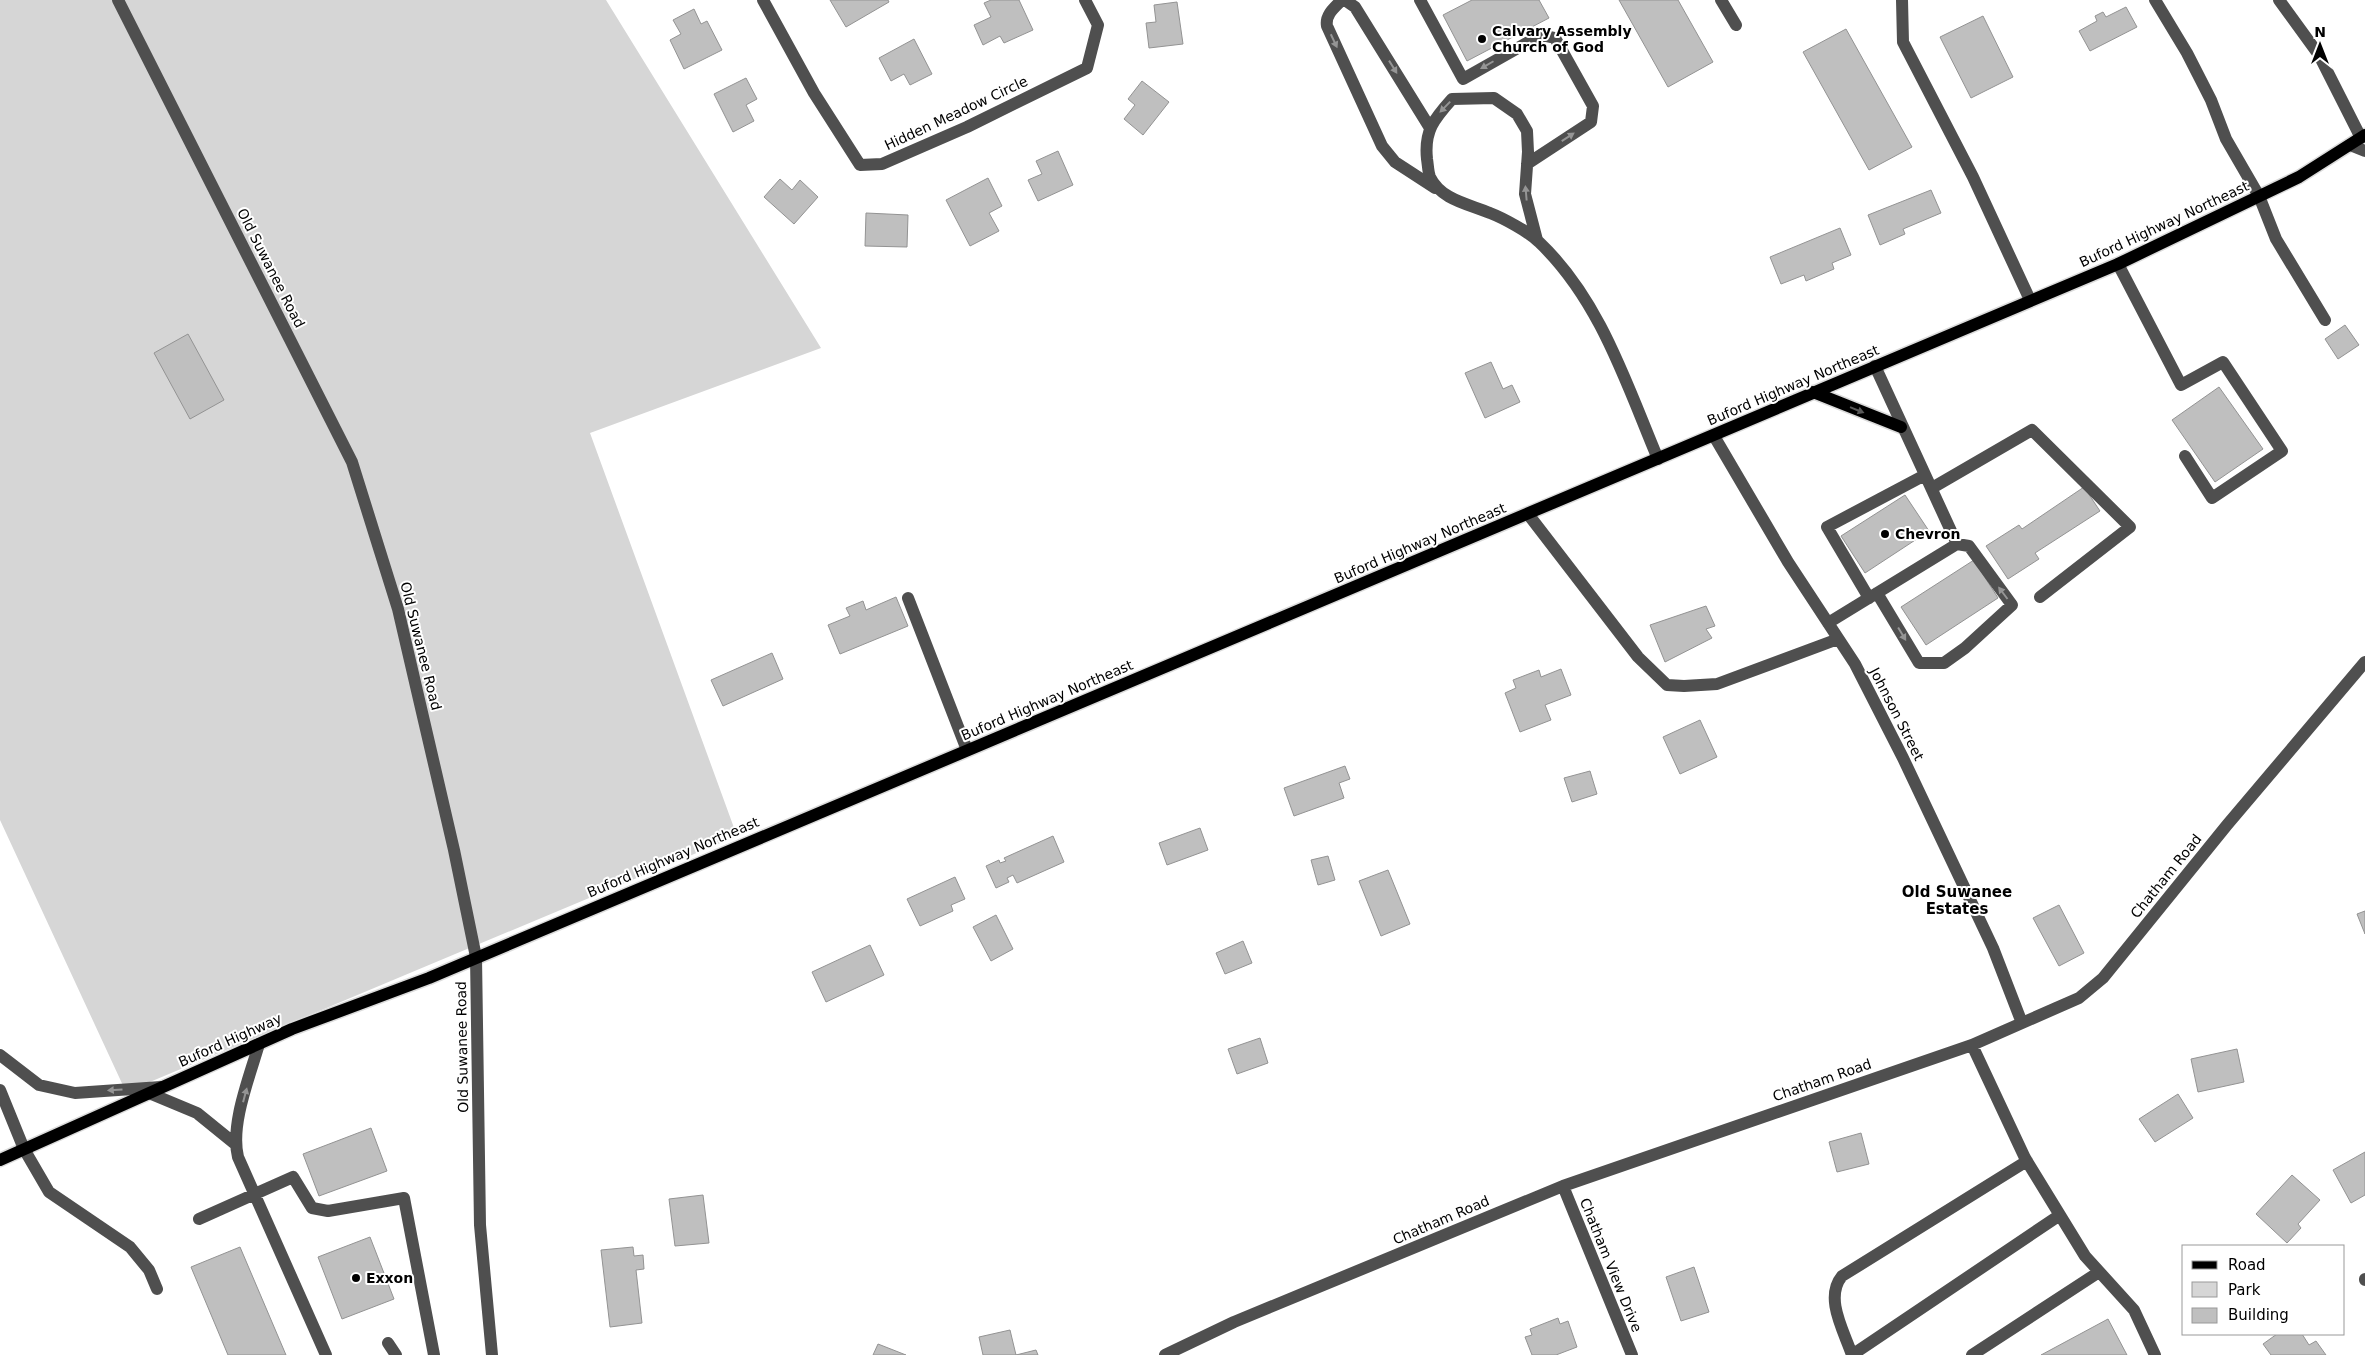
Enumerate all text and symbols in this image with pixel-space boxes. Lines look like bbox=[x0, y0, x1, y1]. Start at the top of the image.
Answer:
north arrow bbox=[2295, 20, 2345, 70]
place label: Calvary Assembly Church of God bbox=[1492, 23, 1632, 55]
text: N bbox=[2314, 24, 2326, 40]
marker: Calvary Assembly Church of God bbox=[1476, 33, 1488, 45]
one-way arrow bbox=[1330, 34, 1338, 48]
one-way arrow bbox=[1388, 61, 1398, 74]
one-way arrow bbox=[1480, 61, 1494, 69]
street label: Hidden Meadow Circle bbox=[882, 73, 1030, 153]
one-way arrow bbox=[1439, 101, 1451, 113]
one-way arrow bbox=[1561, 132, 1575, 142]
street label: Buford Highway Northeast bbox=[2077, 177, 2252, 270]
one-way arrow bbox=[1522, 185, 1530, 201]
street label: Old Suwanee Road bbox=[234, 206, 308, 330]
street label: Buford Highway Northeast bbox=[1705, 341, 1882, 428]
one-way arrow bbox=[1850, 406, 1865, 414]
street label: Buford Highway Northeast bbox=[1332, 499, 1509, 586]
place label: Chevron bbox=[1895, 526, 1960, 542]
marker: Chevron bbox=[1879, 528, 1891, 540]
street label: Old Suwanee Road bbox=[397, 580, 445, 712]
one-way arrow bbox=[1998, 587, 2009, 600]
one-way arrow bbox=[1898, 628, 1907, 641]
street label: Buford Highway Northeast bbox=[959, 656, 1136, 743]
street label: Johnson Street bbox=[1866, 664, 1928, 764]
street label: Buford Highway Northeast bbox=[585, 813, 762, 900]
street label: Chatham Road bbox=[2127, 831, 2205, 921]
district label: Old Suwanee Estates bbox=[1902, 883, 2012, 918]
street label: Old Suwanee Road bbox=[453, 981, 471, 1113]
street label: Buford Highway bbox=[176, 1010, 284, 1070]
street label: Chatham Road bbox=[1771, 1056, 1873, 1104]
one-way arrow bbox=[106, 1087, 122, 1095]
one-way arrow bbox=[241, 1088, 249, 1103]
street label: Chatham Road bbox=[1390, 1192, 1492, 1248]
street label: Chatham View Drive bbox=[1577, 1196, 1645, 1334]
legend bbox=[2182, 1245, 2345, 1335]
text: Road bbox=[2228, 1256, 2266, 1274]
place label: Exxon bbox=[366, 1270, 413, 1286]
marker: Exxon bbox=[350, 1272, 362, 1284]
text: Park bbox=[2228, 1281, 2261, 1299]
text: Building bbox=[2228, 1306, 2289, 1324]

